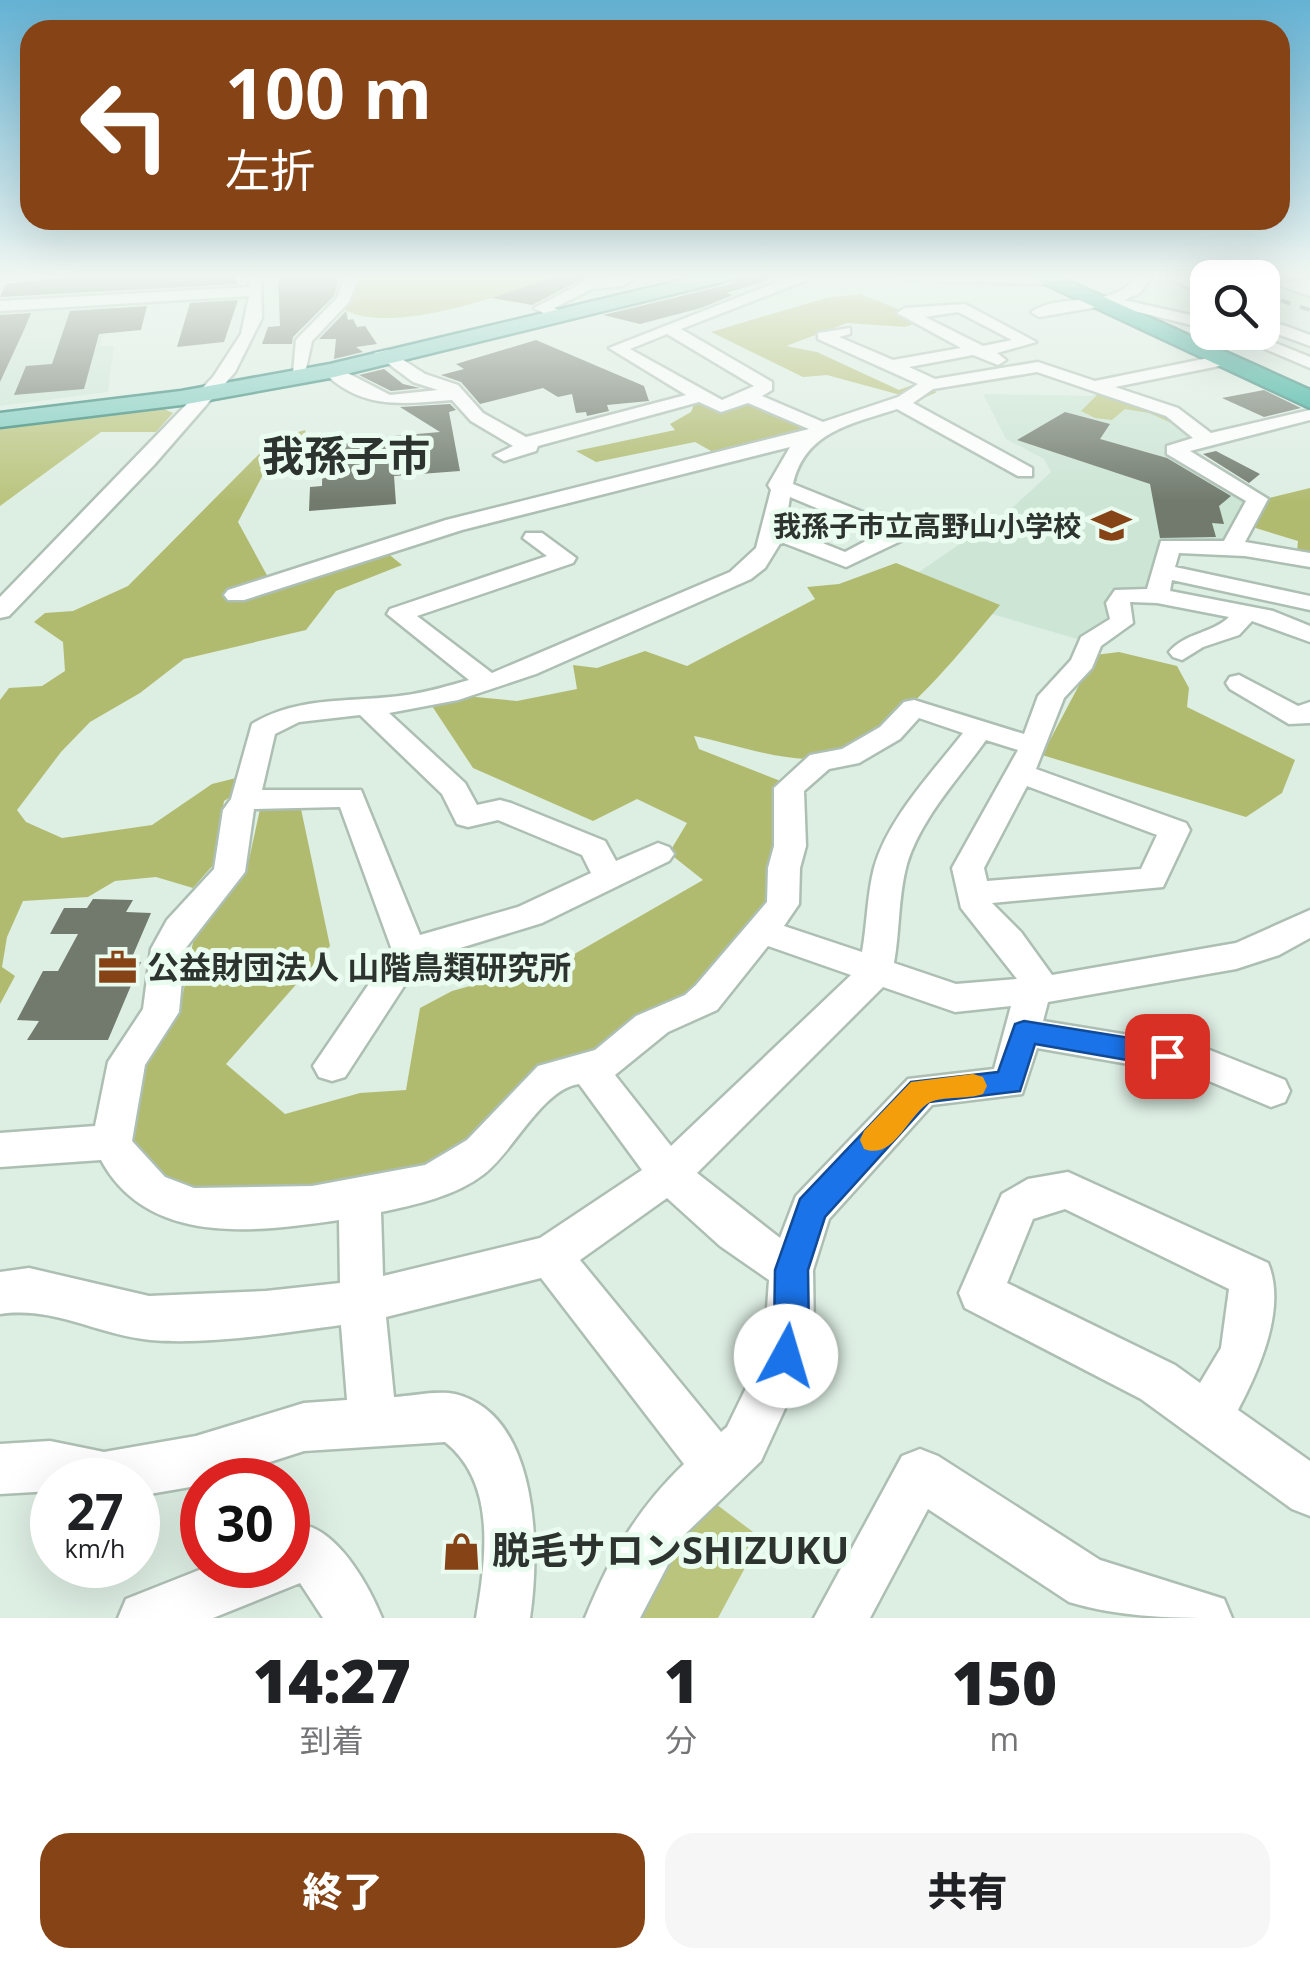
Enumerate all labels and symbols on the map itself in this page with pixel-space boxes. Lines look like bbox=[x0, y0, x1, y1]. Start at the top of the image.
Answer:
district label: 我孫子市 bbox=[262, 426, 430, 483]
school or university icon: 我孫子市立高野山小学校 bbox=[1090, 505, 1132, 547]
place label: 我孫子市立高野山小学校 bbox=[773, 506, 1081, 544]
place label: 公益財団法人 山階鳥類研究所 bbox=[147, 945, 571, 988]
office icon: 公益財団法人 山階鳥類研究所 bbox=[96, 947, 138, 989]
pin bbox=[1125, 1014, 1210, 1099]
position arrow bbox=[734, 1304, 838, 1408]
speed limit sign: 30 bbox=[180, 1458, 310, 1588]
place label: 脱毛サロンSHIZUKU bbox=[492, 1523, 849, 1575]
shop icon: 脱毛サロンSHIZUKU bbox=[441, 1530, 483, 1572]

